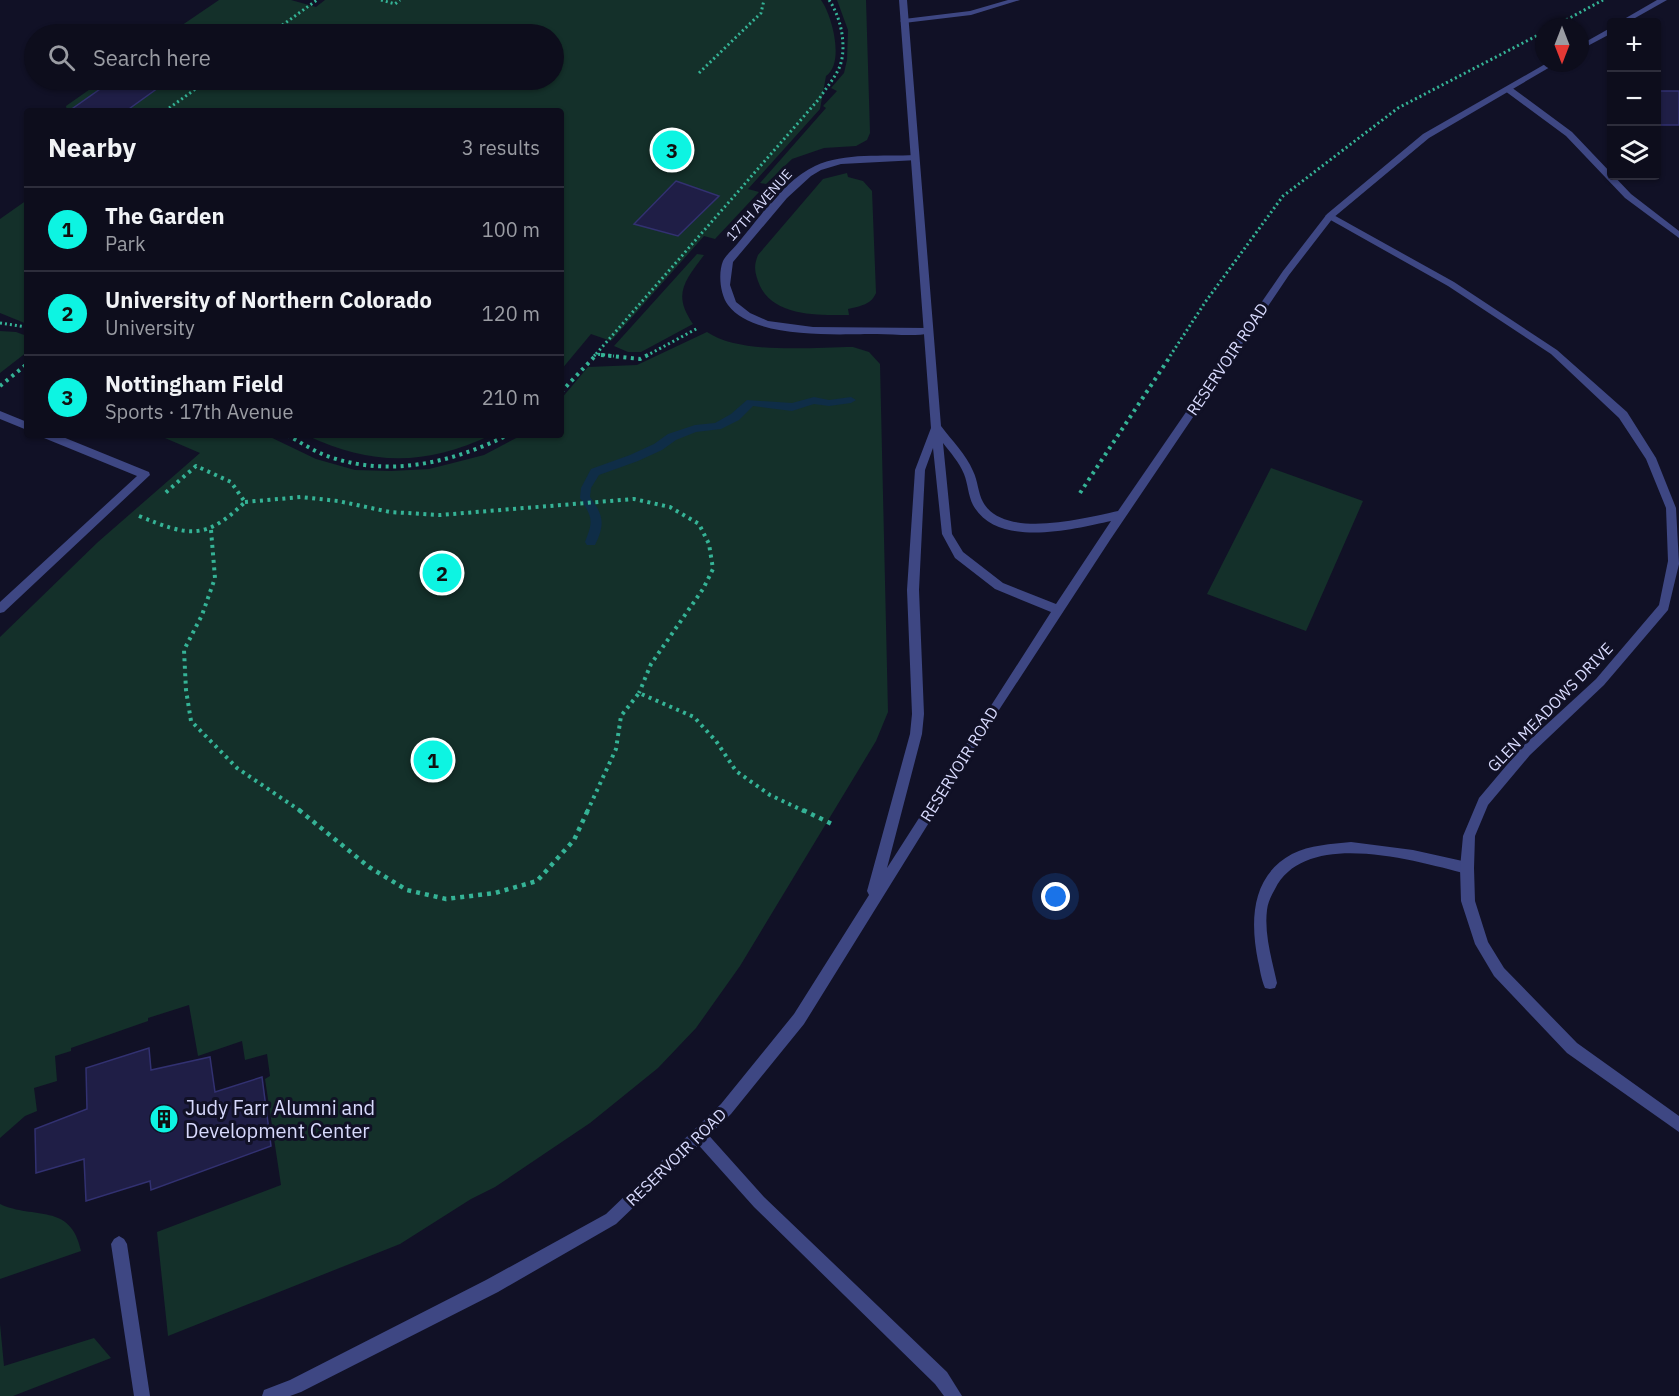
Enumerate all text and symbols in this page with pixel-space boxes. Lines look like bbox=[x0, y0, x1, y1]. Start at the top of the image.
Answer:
north arrow bbox=[1535, 18, 1589, 72]
map controls bbox=[1607, 18, 1661, 180]
button: + bbox=[1607, 18, 1661, 72]
search box bbox=[24, 24, 564, 90]
icon: search bbox=[45, 41, 78, 74]
text: Search here bbox=[93, 43, 211, 72]
button: − bbox=[1607, 72, 1661, 126]
button: layers bbox=[1607, 126, 1661, 180]
pin: 3 bbox=[652, 128, 692, 172]
text: Nearby bbox=[48, 130, 136, 164]
text: 3 results bbox=[462, 134, 540, 161]
street label: 17TH AVENUE bbox=[722, 165, 796, 245]
text: The Garden bbox=[105, 201, 225, 230]
text: 1 bbox=[62, 216, 74, 243]
text: 100 m bbox=[482, 216, 540, 243]
text: Park bbox=[105, 230, 145, 257]
text: University of Northern Colorado bbox=[105, 285, 432, 314]
street label: RESERVOIR ROAD bbox=[1182, 299, 1272, 419]
text: 2 bbox=[62, 300, 74, 327]
text: 120 m bbox=[482, 300, 540, 327]
text: University bbox=[105, 314, 195, 341]
text: Nottingham Field bbox=[105, 369, 284, 398]
text: 3 bbox=[62, 384, 74, 411]
text: 210 m bbox=[482, 384, 540, 411]
text: Sports · 17th Avenue bbox=[105, 398, 293, 425]
pin: 2 bbox=[422, 550, 462, 596]
street label: GLEN MEADOWS DRIVE bbox=[1483, 638, 1617, 776]
street label: RESERVOIR ROAD bbox=[916, 703, 1002, 825]
pin: 1 bbox=[414, 738, 452, 783]
your location bbox=[1041, 882, 1070, 911]
place label: Judy Farr Alumni and Development Center bbox=[185, 1094, 375, 1144]
building icon: Judy Farr Alumni and Development Center bbox=[148, 1103, 180, 1135]
street label: RESERVOIR ROAD bbox=[622, 1104, 730, 1210]

